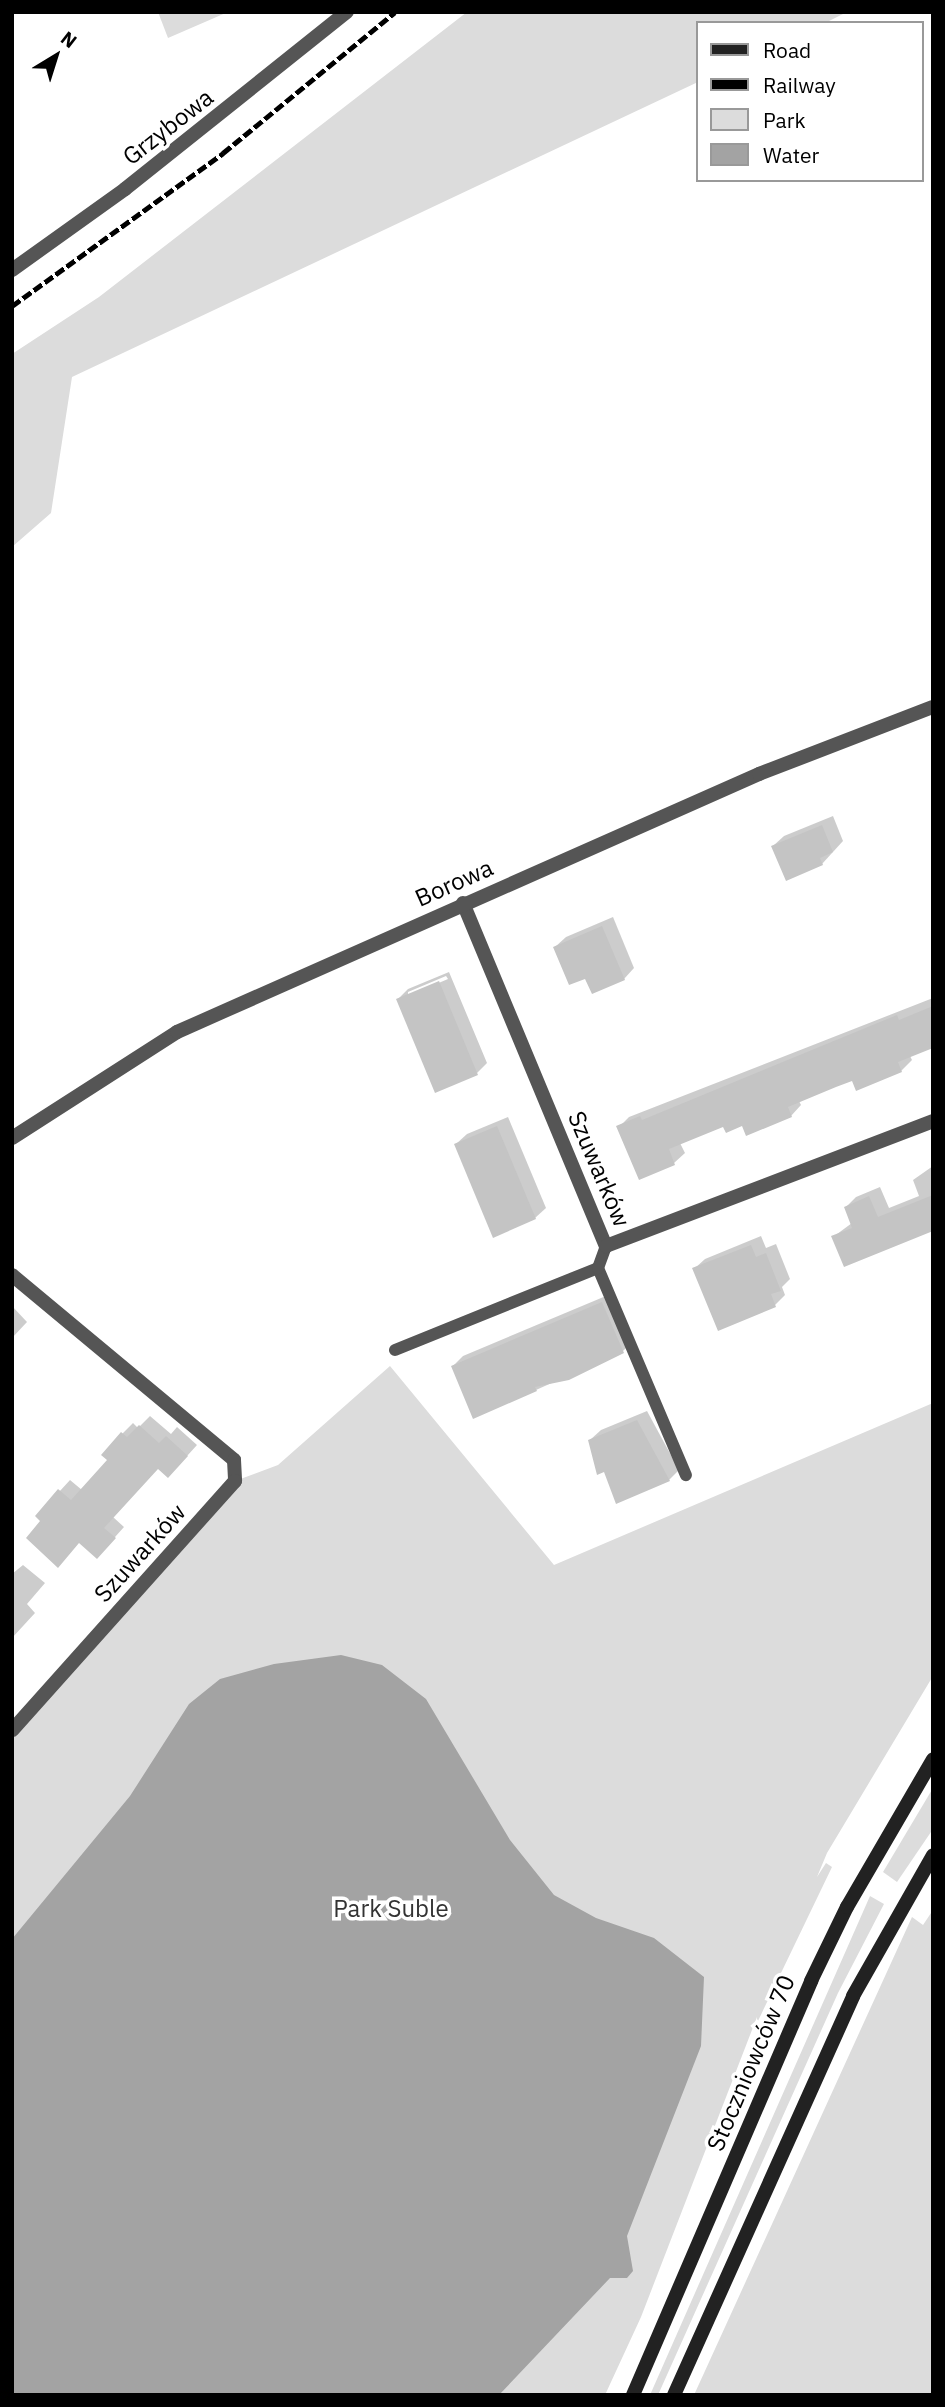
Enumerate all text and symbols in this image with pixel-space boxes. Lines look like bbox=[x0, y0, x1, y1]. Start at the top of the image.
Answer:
north arrow bbox=[21, 21, 91, 91]
legend bbox=[696, 21, 924, 182]
text: N bbox=[56, 26, 82, 53]
text: Road bbox=[763, 36, 811, 64]
text: Railway bbox=[763, 71, 836, 99]
street label: Grzybowa bbox=[117, 83, 219, 171]
text: Park bbox=[763, 106, 806, 134]
text: Water bbox=[763, 141, 819, 169]
street label: Borowa bbox=[411, 853, 497, 913]
street label: Szuwarków bbox=[562, 1107, 636, 1231]
street label: Szuwarków bbox=[88, 1498, 192, 1608]
park label: Park Suble bbox=[333, 1895, 449, 1923]
street label: Stoczniowców 70 bbox=[701, 1971, 801, 2155]

